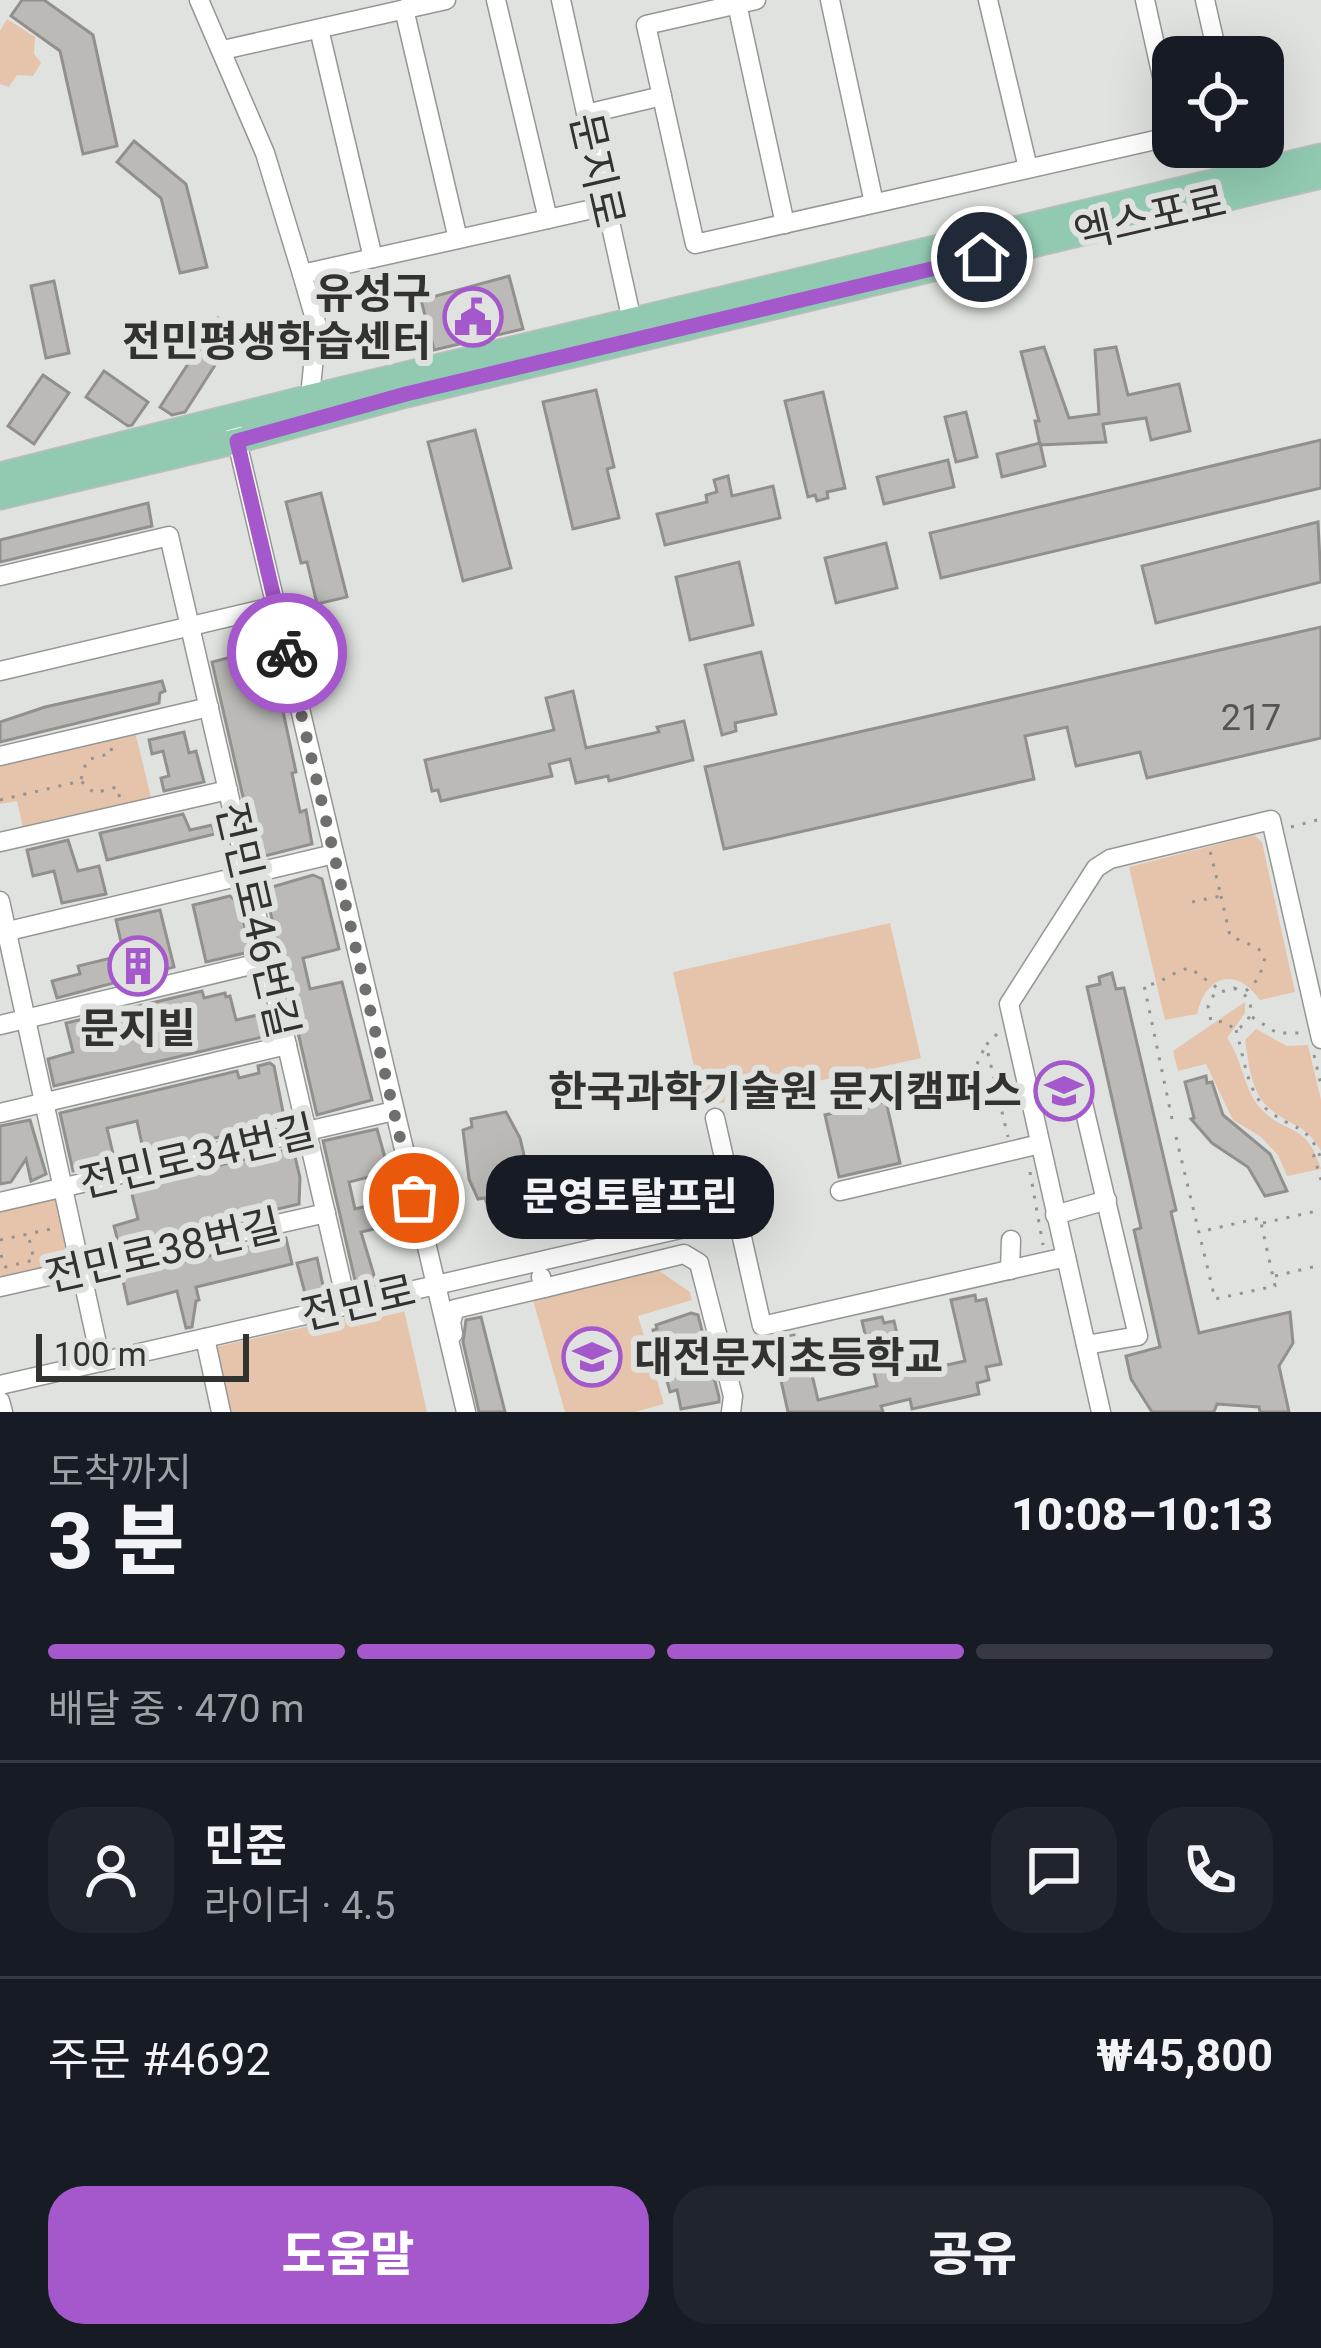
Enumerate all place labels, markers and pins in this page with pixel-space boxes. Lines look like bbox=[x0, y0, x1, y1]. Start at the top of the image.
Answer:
pin bbox=[931, 206, 1033, 308]
place label: 유성구 전민평생학습센터 bbox=[122, 269, 431, 366]
public building icon: 유성구 전민평생학습센터 bbox=[442, 286, 504, 348]
building icon: 문지빌 bbox=[107, 935, 169, 997]
place label: 문지빌 bbox=[80, 1004, 196, 1053]
school or university icon: 한국과학기술원 문지캠퍼스 bbox=[1033, 1060, 1095, 1122]
place label: 한국과학기술원 문지캠퍼스 bbox=[548, 1067, 1022, 1116]
pin bbox=[363, 1147, 465, 1249]
callout: 문영토탈프린 bbox=[486, 1156, 774, 1240]
school or university icon: 대전문지초등학교 bbox=[561, 1326, 623, 1388]
place label: 대전문지초등학교 bbox=[634, 1333, 943, 1382]

